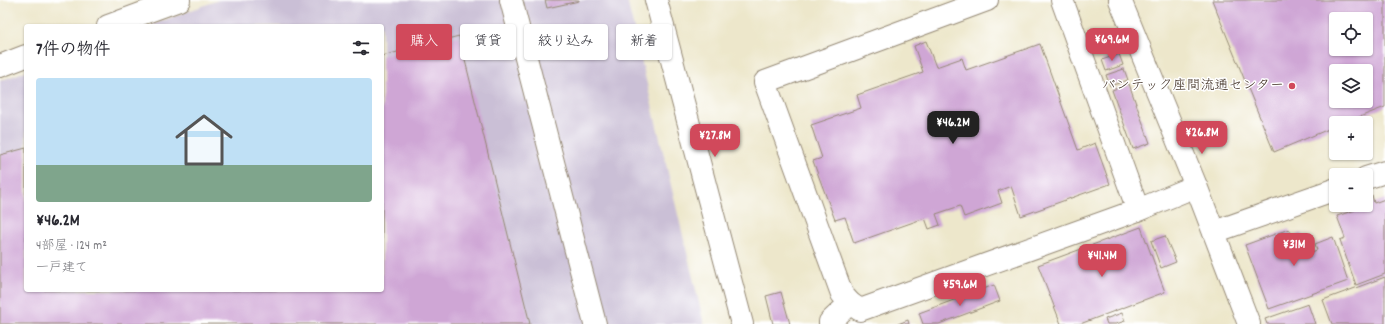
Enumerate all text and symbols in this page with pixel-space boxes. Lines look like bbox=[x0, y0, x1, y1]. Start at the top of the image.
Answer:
map controls bbox=[1329, 12, 1373, 212]
button: locate bbox=[1329, 12, 1373, 56]
chip: 購入 bbox=[396, 24, 452, 60]
chip: 賃貸 bbox=[460, 24, 516, 60]
chip: 絞り込み bbox=[524, 24, 608, 60]
chip: 新着 bbox=[616, 24, 672, 60]
pin: ¥69.6M bbox=[1079, 28, 1145, 62]
text: ¥69.6M bbox=[1095, 31, 1129, 50]
icon: filters bbox=[350, 37, 372, 59]
text: 7件の物件 bbox=[36, 39, 111, 63]
button: layers bbox=[1329, 64, 1373, 108]
place label: バンテック座間流通センター bbox=[1102, 76, 1284, 96]
marker: バンテック座間流通センター bbox=[1287, 81, 1297, 91]
icon: home bbox=[168, 104, 240, 176]
pin: ¥46.2M bbox=[920, 111, 986, 145]
text: ¥46.2M bbox=[936, 114, 970, 133]
button: + bbox=[1329, 116, 1373, 160]
pin: ¥26.8M bbox=[1169, 121, 1235, 155]
pin: ¥27.8M bbox=[682, 124, 748, 158]
text: ¥26.8M bbox=[1185, 124, 1219, 143]
text: ¥27.8M bbox=[699, 127, 731, 146]
button: − bbox=[1329, 168, 1373, 212]
text: ¥46.2M bbox=[36, 210, 80, 234]
pin: ¥31M bbox=[1270, 233, 1318, 267]
text: ¥31M bbox=[1283, 236, 1305, 255]
text: 4部屋 · 124 m² bbox=[36, 237, 107, 256]
pin: ¥41.4M bbox=[1069, 244, 1135, 278]
text: ¥41.4M bbox=[1087, 247, 1117, 266]
text: 一戸建て bbox=[36, 259, 88, 278]
pin: ¥59.6M bbox=[927, 273, 993, 307]
text: ¥59.6M bbox=[943, 276, 977, 295]

